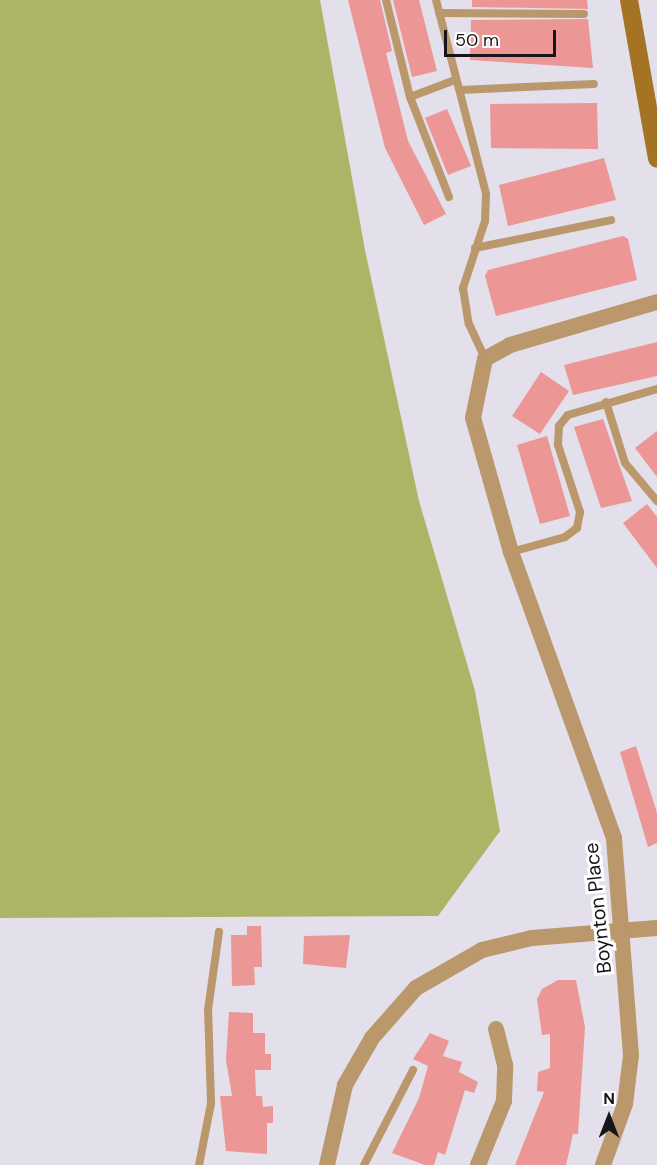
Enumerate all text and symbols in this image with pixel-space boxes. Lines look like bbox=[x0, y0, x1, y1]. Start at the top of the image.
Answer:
scale bar bbox=[447, 18, 560, 56]
text: 50 m bbox=[455, 28, 499, 52]
street label: Boynton Place bbox=[579, 841, 617, 975]
north arrow bbox=[579, 1087, 639, 1147]
text: N bbox=[603, 1088, 615, 1109]

